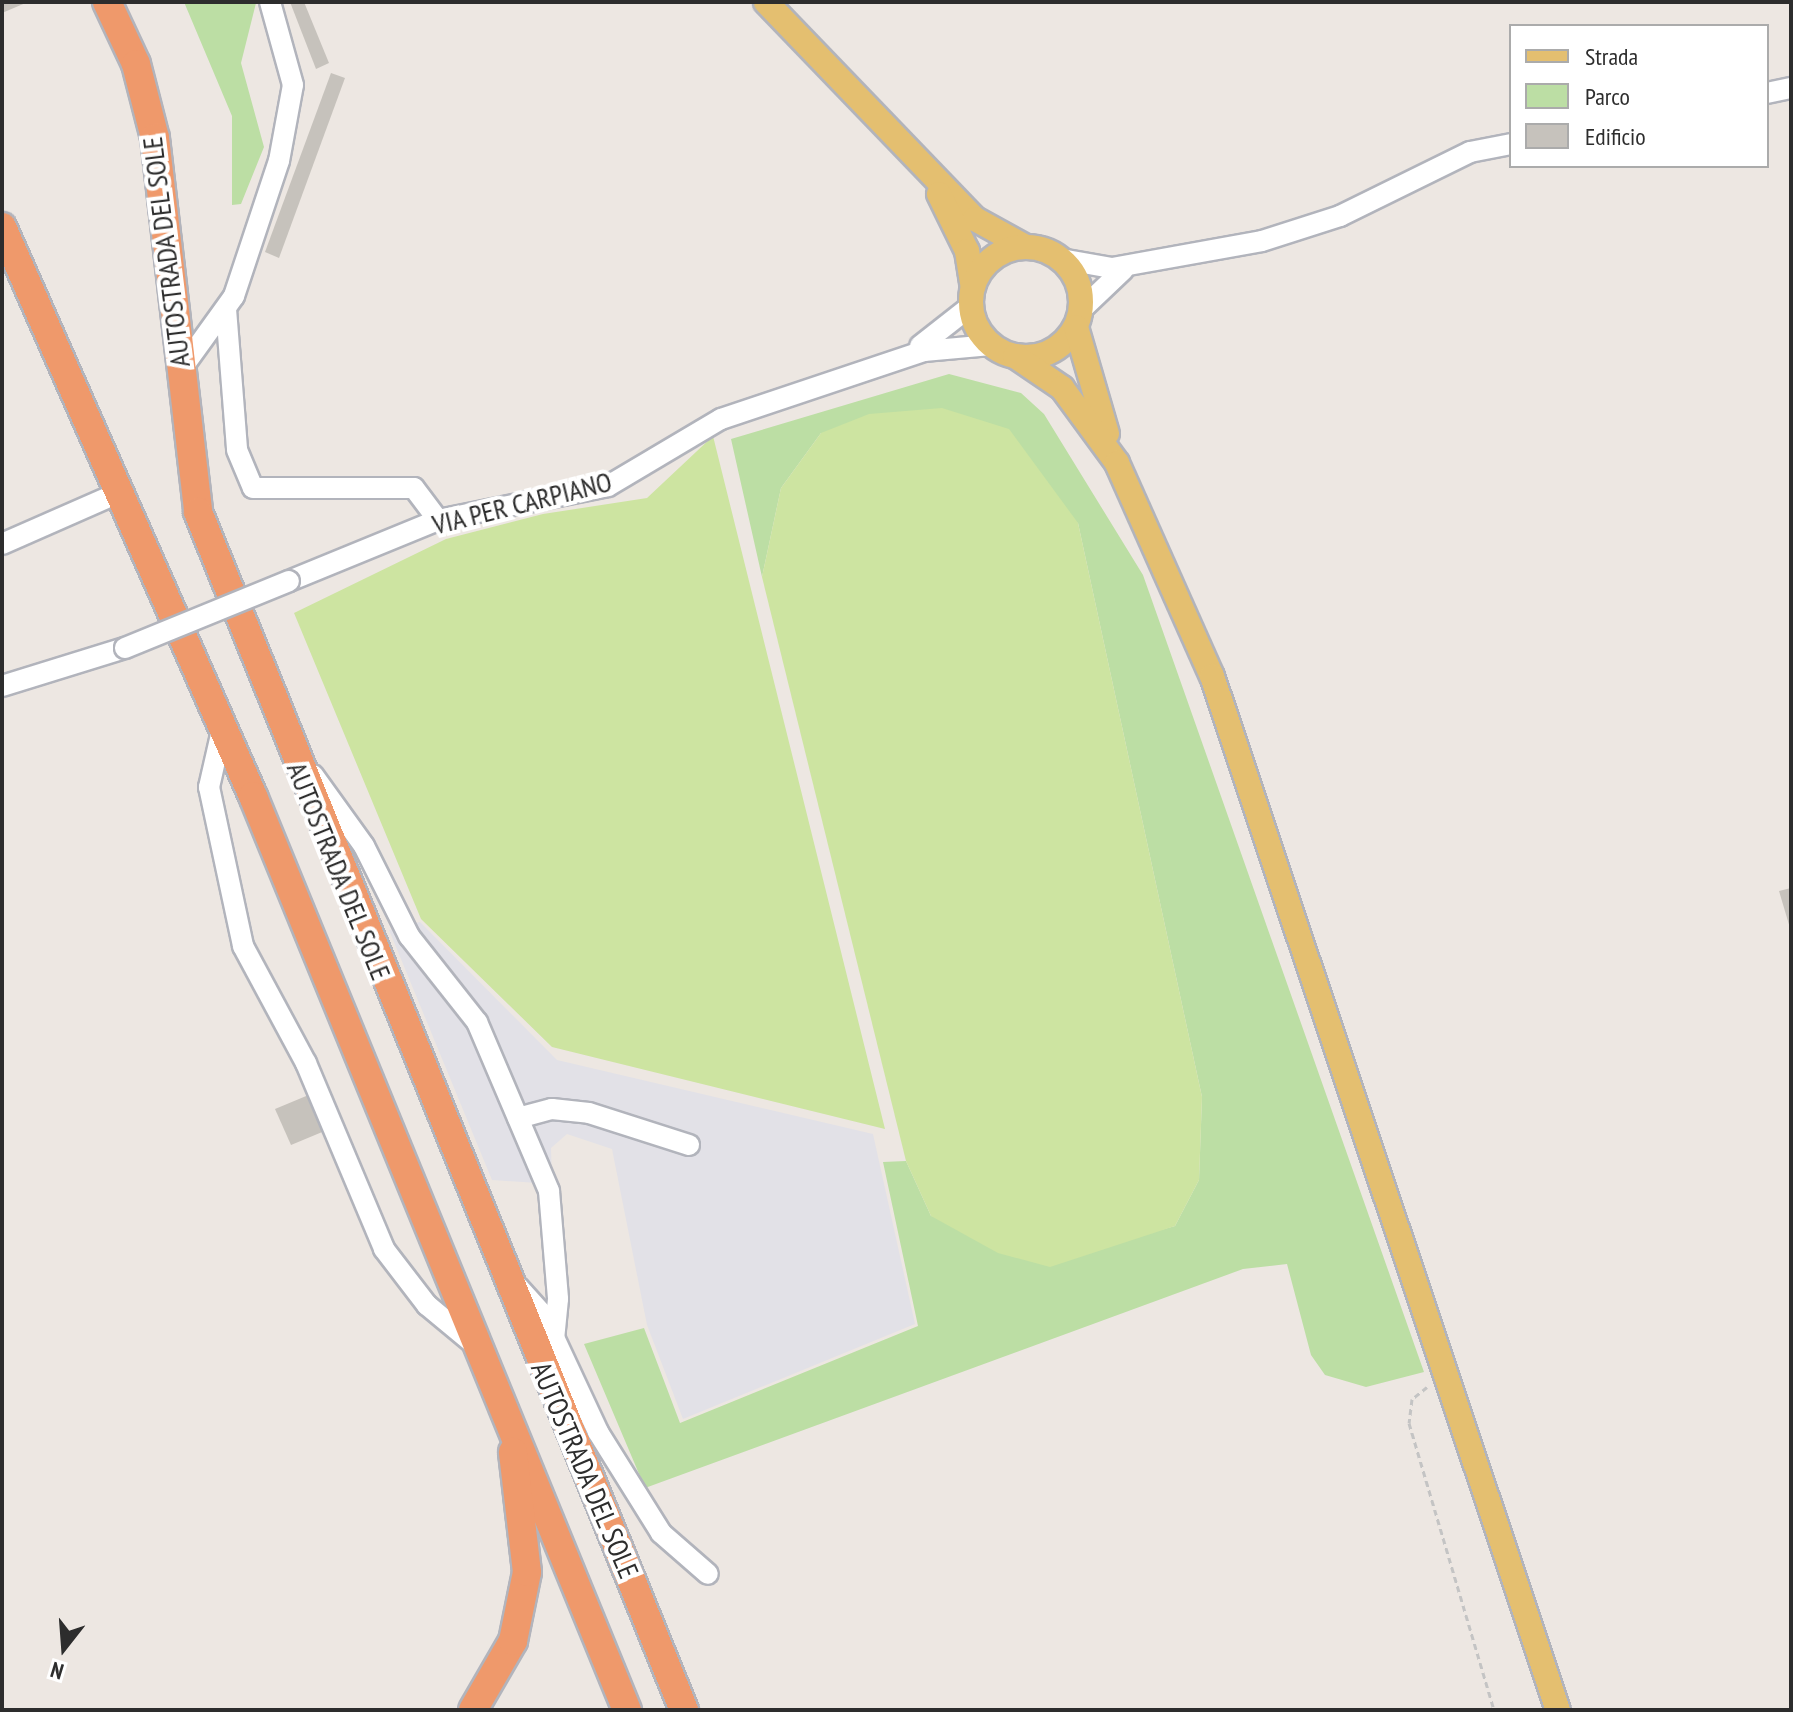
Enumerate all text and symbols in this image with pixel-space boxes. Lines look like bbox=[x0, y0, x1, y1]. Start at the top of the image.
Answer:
legend bbox=[1509, 24, 1769, 168]
text: Strada bbox=[1585, 41, 1638, 72]
text: Parco bbox=[1585, 81, 1630, 112]
text: Edificio bbox=[1585, 121, 1646, 152]
street label: AUTOSTRADA DEL SOLE bbox=[135, 134, 197, 370]
street label: VIA PER CARPIANO bbox=[429, 464, 615, 542]
street label: AUTOSTRADA DEL SOLE bbox=[280, 756, 398, 986]
street label: AUTOSTRADA DEL SOLE bbox=[524, 1356, 646, 1584]
north arrow bbox=[24, 1608, 104, 1688]
text: N bbox=[47, 1656, 67, 1686]

